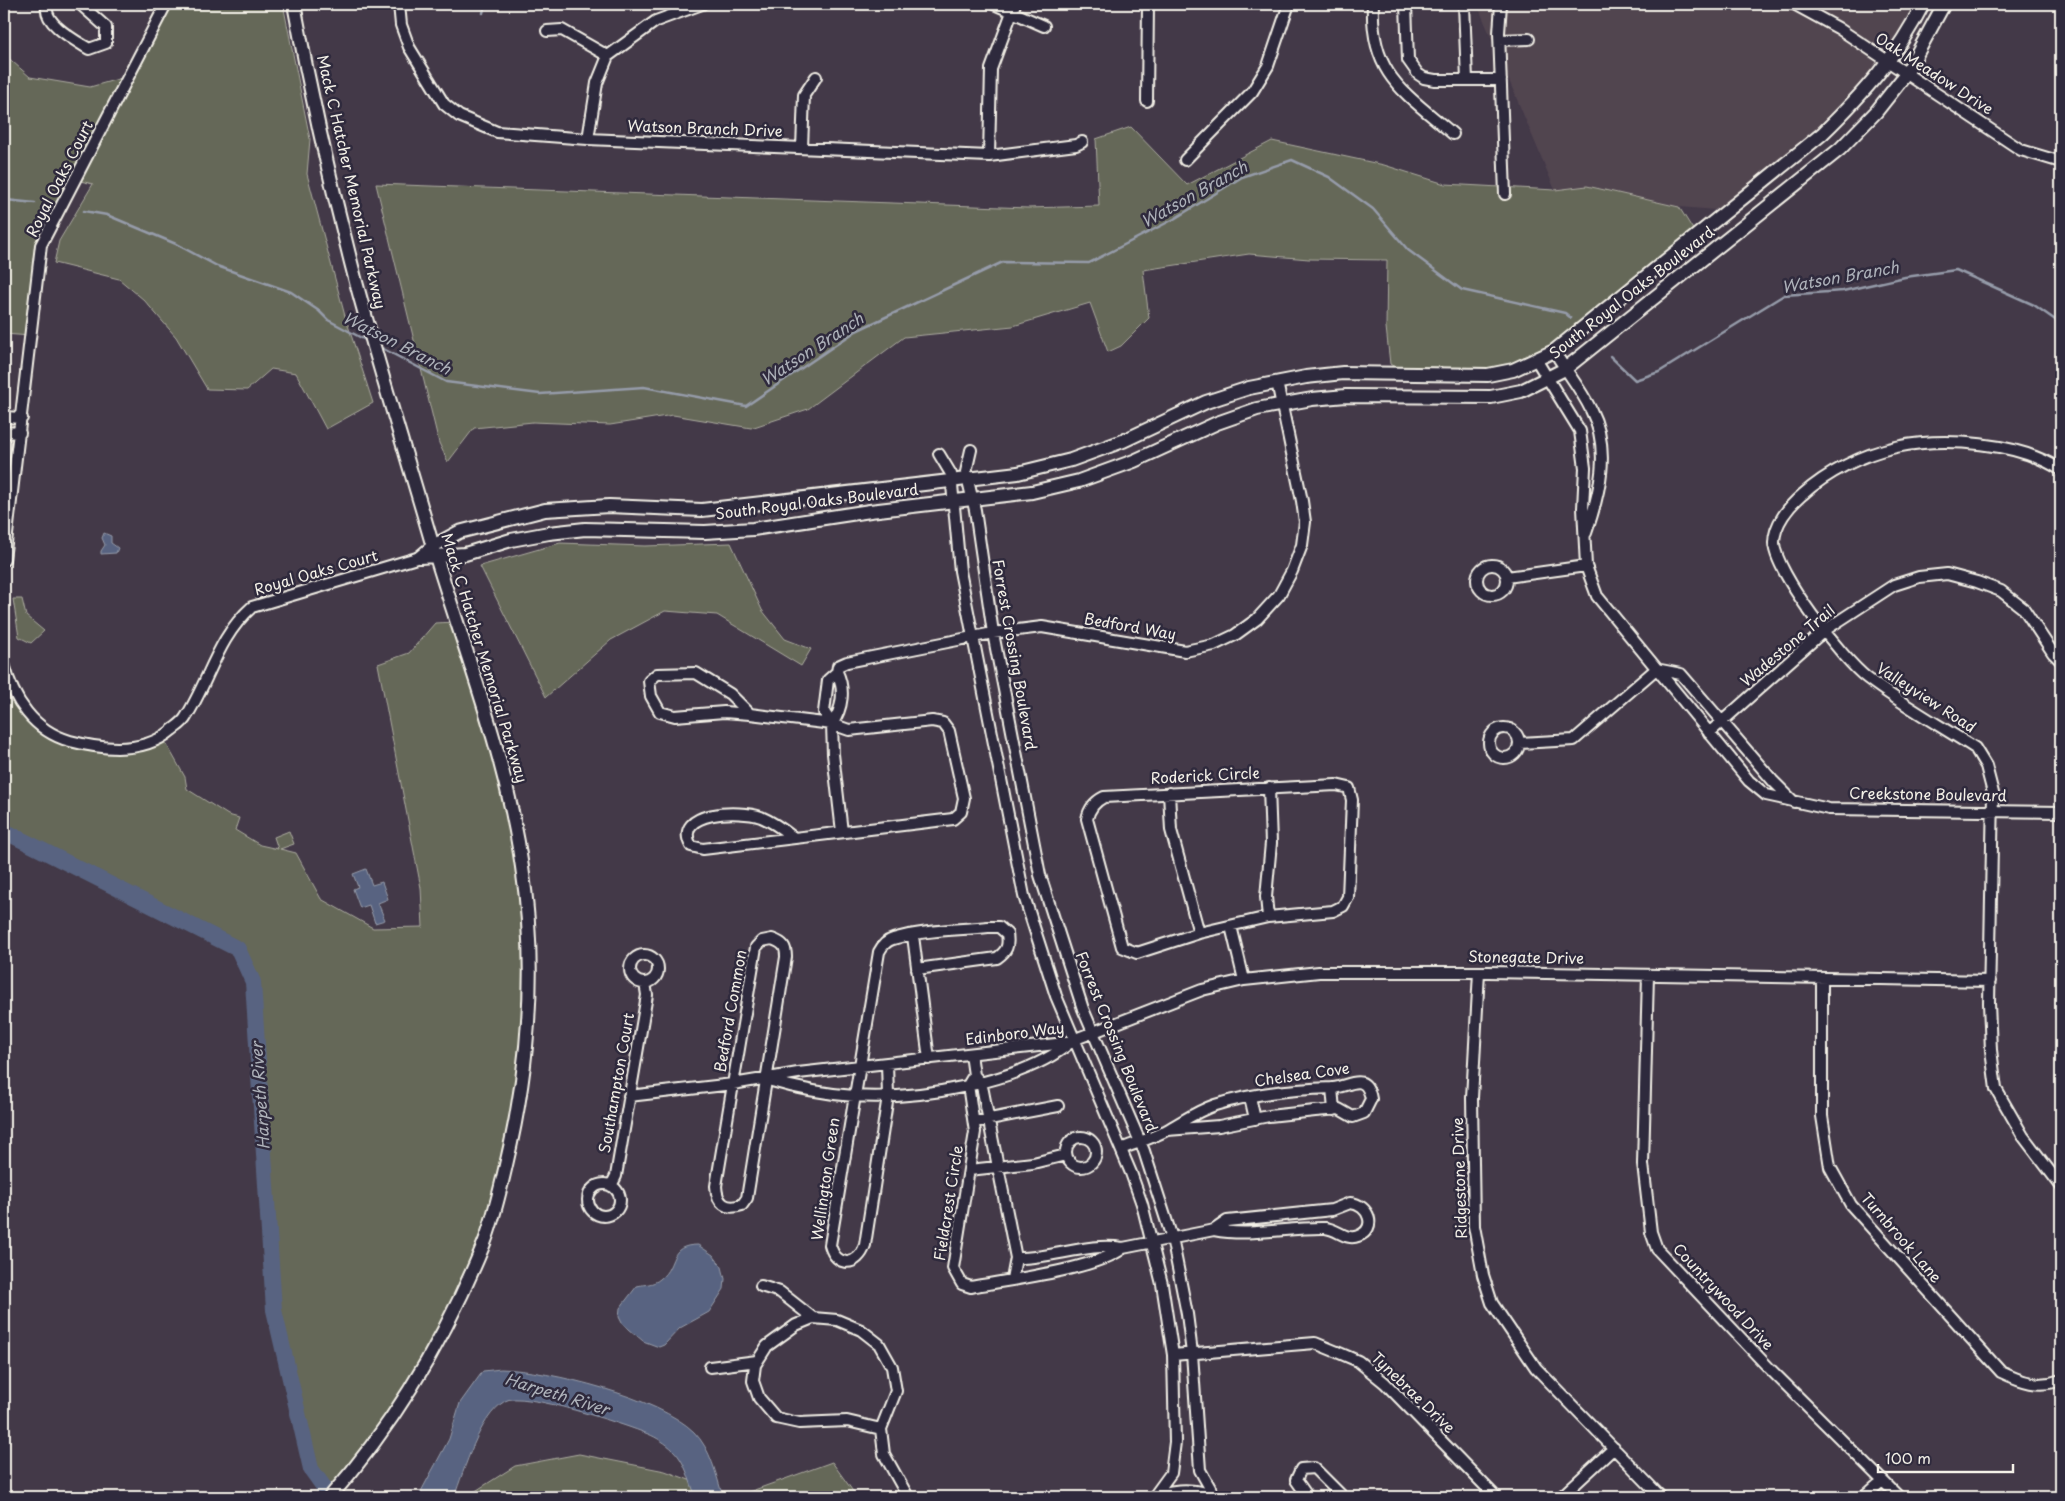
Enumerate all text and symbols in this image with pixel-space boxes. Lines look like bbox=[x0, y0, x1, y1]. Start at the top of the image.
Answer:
street label: Oak Meadow Drive bbox=[1871, 26, 1998, 120]
street label: Mack C Hatcher Memorial Parkway bbox=[312, 52, 393, 311]
street label: Watson Branch Drive bbox=[627, 113, 783, 142]
street label: Royal Oaks Court bbox=[19, 116, 98, 240]
water label: Watson Branch bbox=[1136, 154, 1252, 232]
street label: South Royal Oaks Boulevard bbox=[1544, 220, 1719, 364]
water label: Watson Branch bbox=[1779, 254, 1901, 298]
water label: Watson Branch bbox=[339, 305, 456, 380]
water label: Watson Branch bbox=[755, 305, 868, 390]
street label: South Royal Oaks Boulevard bbox=[714, 477, 919, 524]
street label: Mack C Hatcher Memorial Parkway bbox=[436, 530, 534, 785]
street label: Royal Oaks Court bbox=[251, 543, 380, 600]
street label: Forrest Crossing Boulevard bbox=[987, 557, 1044, 752]
street label: Wadestone Trail bbox=[1735, 598, 1839, 691]
street label: Bedford Way bbox=[1082, 606, 1178, 645]
street label: Valleyview Road bbox=[1872, 656, 1981, 738]
street label: Roderick Circle bbox=[1150, 760, 1260, 789]
street label: Creekstone Boulevard bbox=[1849, 781, 2007, 806]
street label: Stonegate Drive bbox=[1468, 944, 1584, 969]
street label: Forrest Crossing Boulevard bbox=[1070, 947, 1164, 1135]
street label: Bedford Common bbox=[707, 948, 752, 1074]
street label: Southampton Court bbox=[592, 1011, 639, 1155]
street label: Edinboro Way bbox=[964, 1015, 1066, 1050]
water label: Harpeth River bbox=[243, 1039, 275, 1151]
street label: Chelsea Cove bbox=[1253, 1055, 1351, 1092]
street label: Wellington Green bbox=[805, 1116, 845, 1242]
street label: Ridgestone Drive bbox=[1445, 1117, 1472, 1239]
street label: Fieldcrest Circle bbox=[927, 1143, 968, 1262]
street label: Turnbrook Lane bbox=[1856, 1187, 1948, 1287]
street label: Countrywood Drive bbox=[1668, 1237, 1780, 1355]
street label: Tynebrae Drive bbox=[1367, 1346, 1461, 1438]
water label: Harpeth River bbox=[502, 1366, 615, 1421]
scale bar bbox=[1878, 1441, 2012, 1473]
text: 100 m bbox=[1885, 1446, 1931, 1469]

